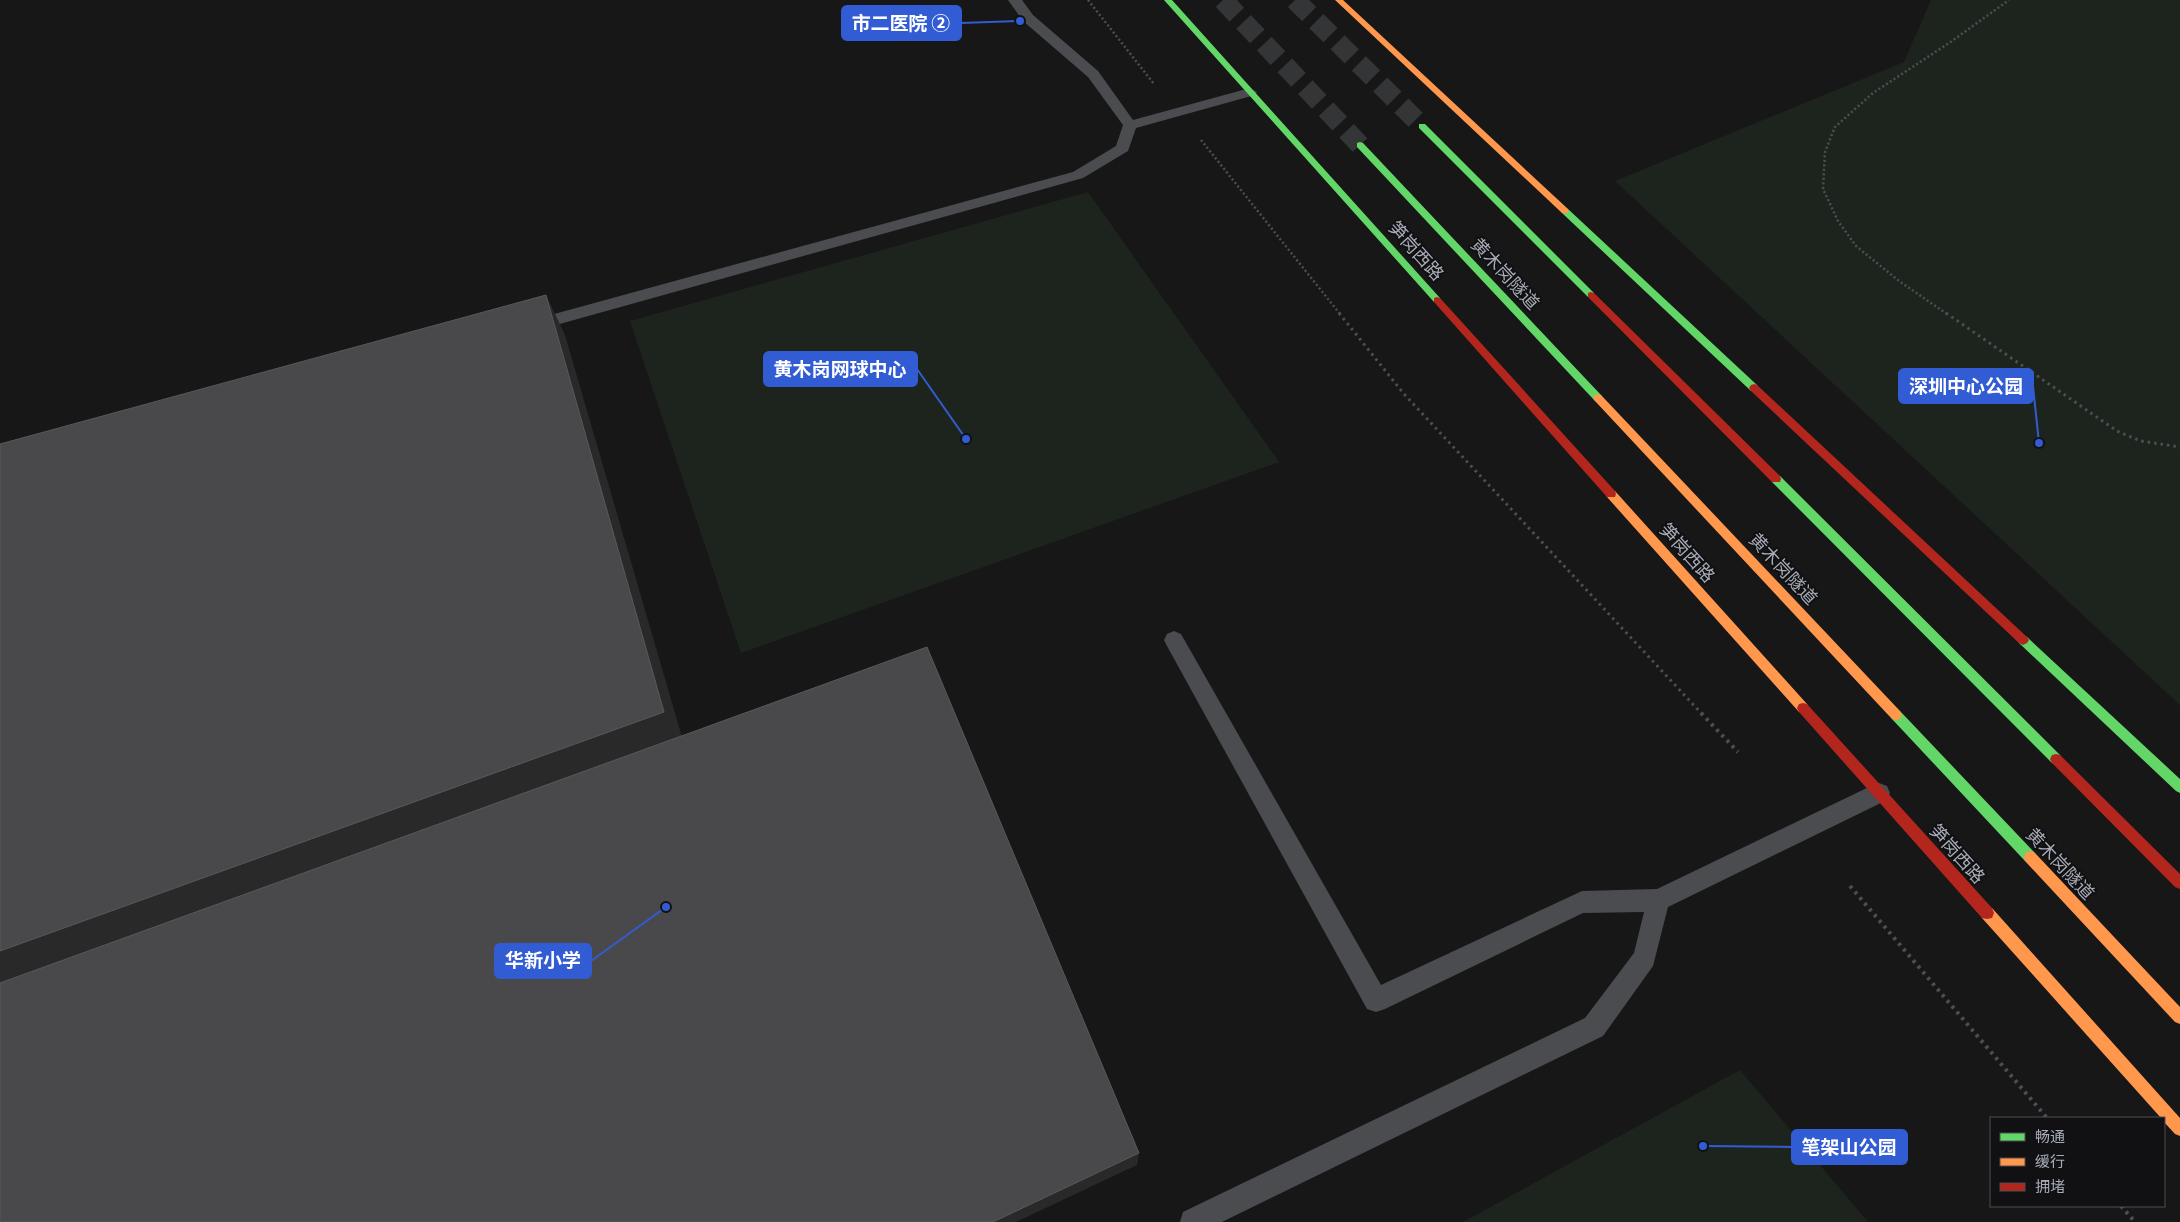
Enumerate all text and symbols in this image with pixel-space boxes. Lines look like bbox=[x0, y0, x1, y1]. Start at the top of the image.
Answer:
callout: 市二医院 ② bbox=[842, 6, 961, 40]
text: 市二医院 ② bbox=[851, 12, 951, 35]
street label: 笋岗西路 bbox=[1384, 217, 1448, 285]
street label: 黄木岗隧道 bbox=[1466, 234, 1544, 314]
callout: 黄木岗网球中心 bbox=[764, 352, 917, 386]
text: 黄木岗网球中心 bbox=[773, 358, 907, 381]
callout: 深圳中心公园 bbox=[1899, 369, 2033, 403]
text: 深圳中心公园 bbox=[1909, 375, 2023, 398]
street label: 笋岗西路 bbox=[1655, 519, 1719, 587]
street label: 黄木岗隧道 bbox=[1744, 529, 1822, 609]
street label: 笋岗西路 bbox=[1925, 820, 1989, 888]
street label: 黄木岗隧道 bbox=[2021, 824, 2099, 904]
callout: 华新小学 bbox=[495, 944, 591, 978]
text: 华新小学 bbox=[505, 949, 581, 972]
legend bbox=[1990, 1117, 2165, 1207]
text: 畅通 bbox=[2035, 1128, 2065, 1146]
callout: 笔架山公园 bbox=[1792, 1130, 1907, 1164]
text: 笔架山公园 bbox=[1801, 1136, 1897, 1159]
text: 缓行 bbox=[2035, 1153, 2065, 1171]
text: 拥堵 bbox=[2035, 1178, 2065, 1196]

